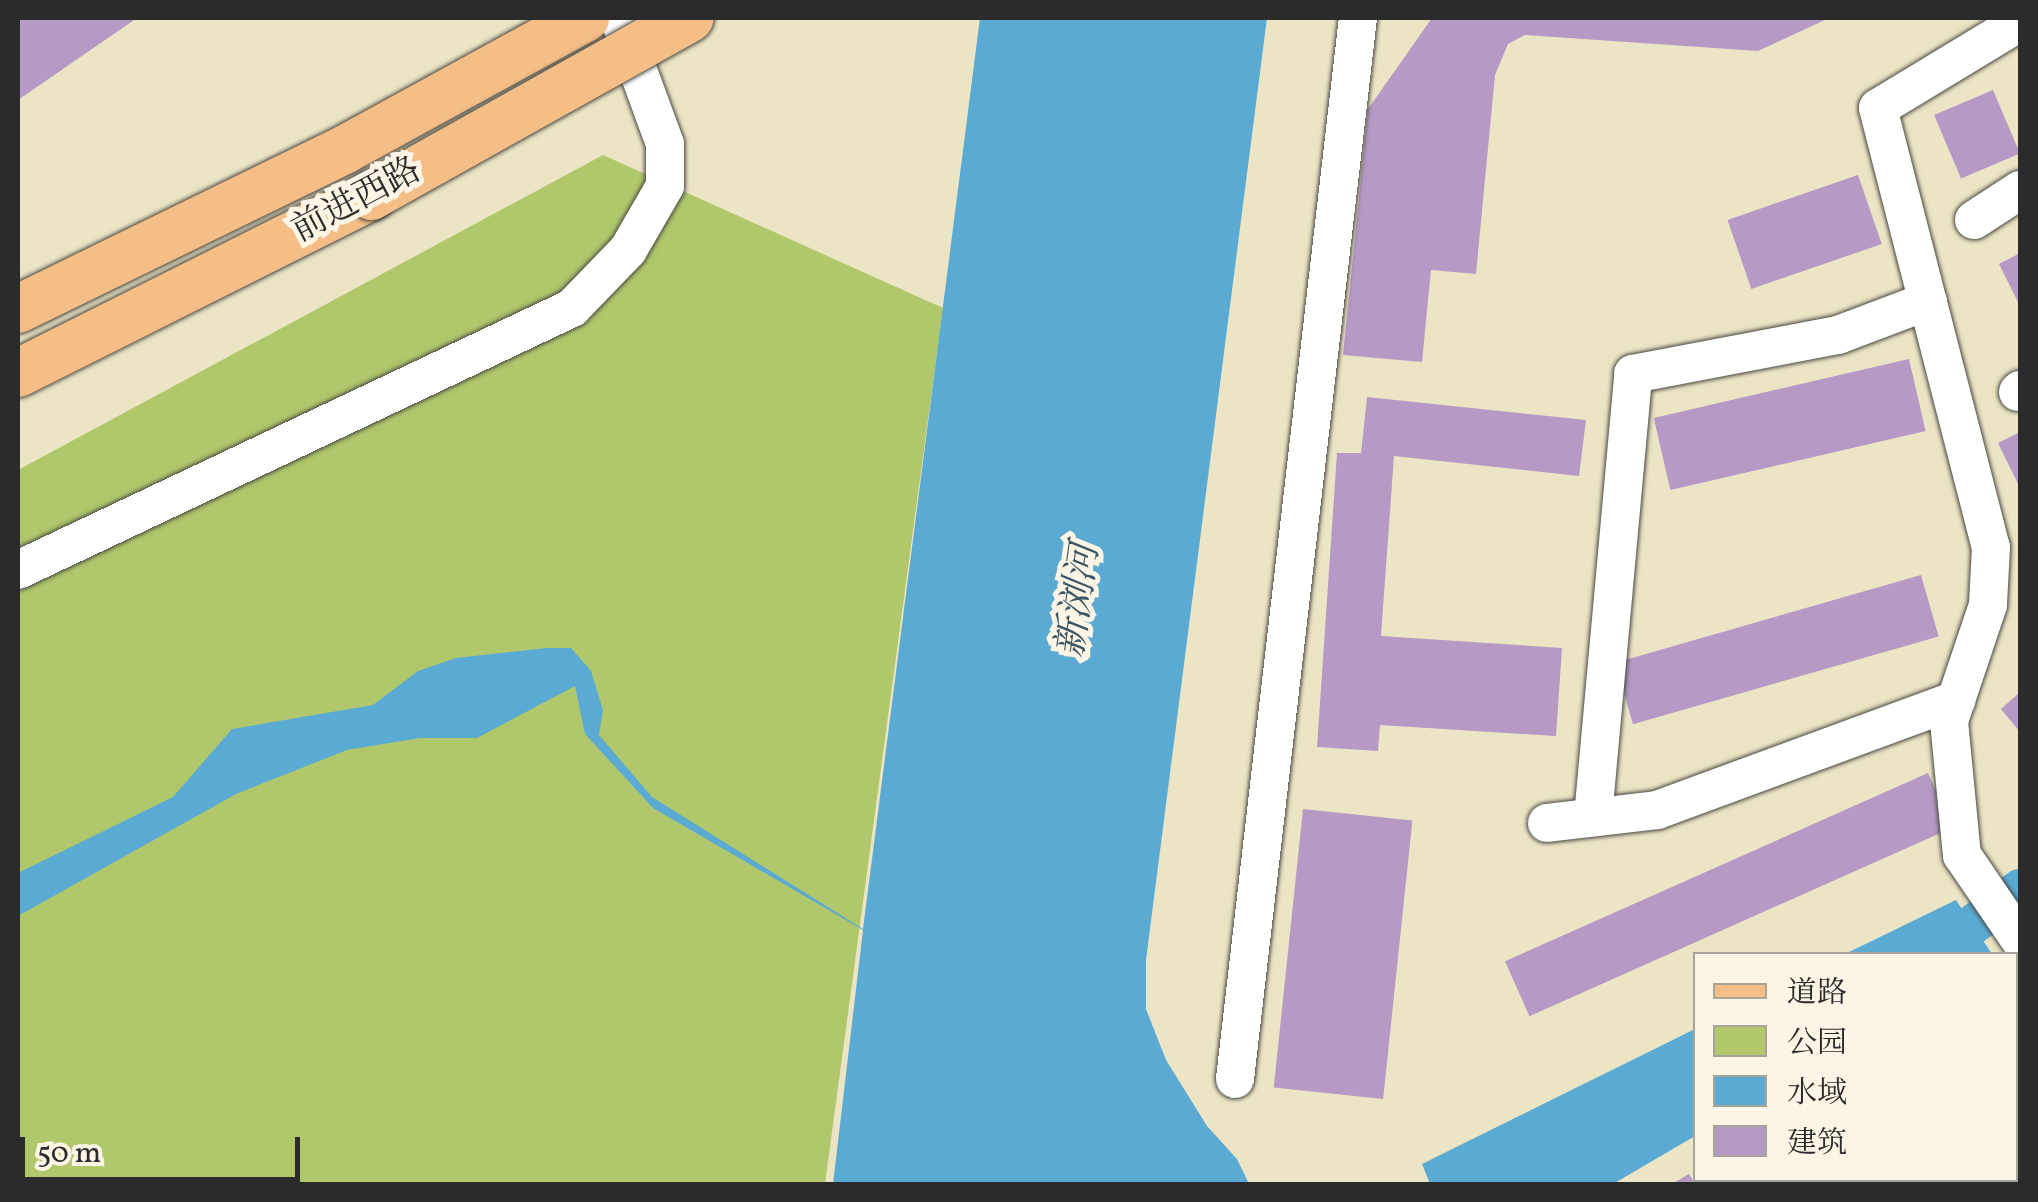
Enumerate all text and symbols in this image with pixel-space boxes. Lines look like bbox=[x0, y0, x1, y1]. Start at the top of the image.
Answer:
street label: 前进西路 bbox=[285, 150, 429, 252]
water label: 新浏河 bbox=[1049, 541, 1111, 661]
legend bbox=[1693, 952, 2018, 1182]
text: 道路 bbox=[1787, 973, 1847, 1015]
text: 公园 bbox=[1787, 1023, 1847, 1065]
text: 水域 bbox=[1787, 1073, 1847, 1115]
scale bar bbox=[25, 1117, 305, 1179]
text: 建筑 bbox=[1787, 1123, 1847, 1165]
text: 50 m bbox=[37, 1133, 101, 1175]

